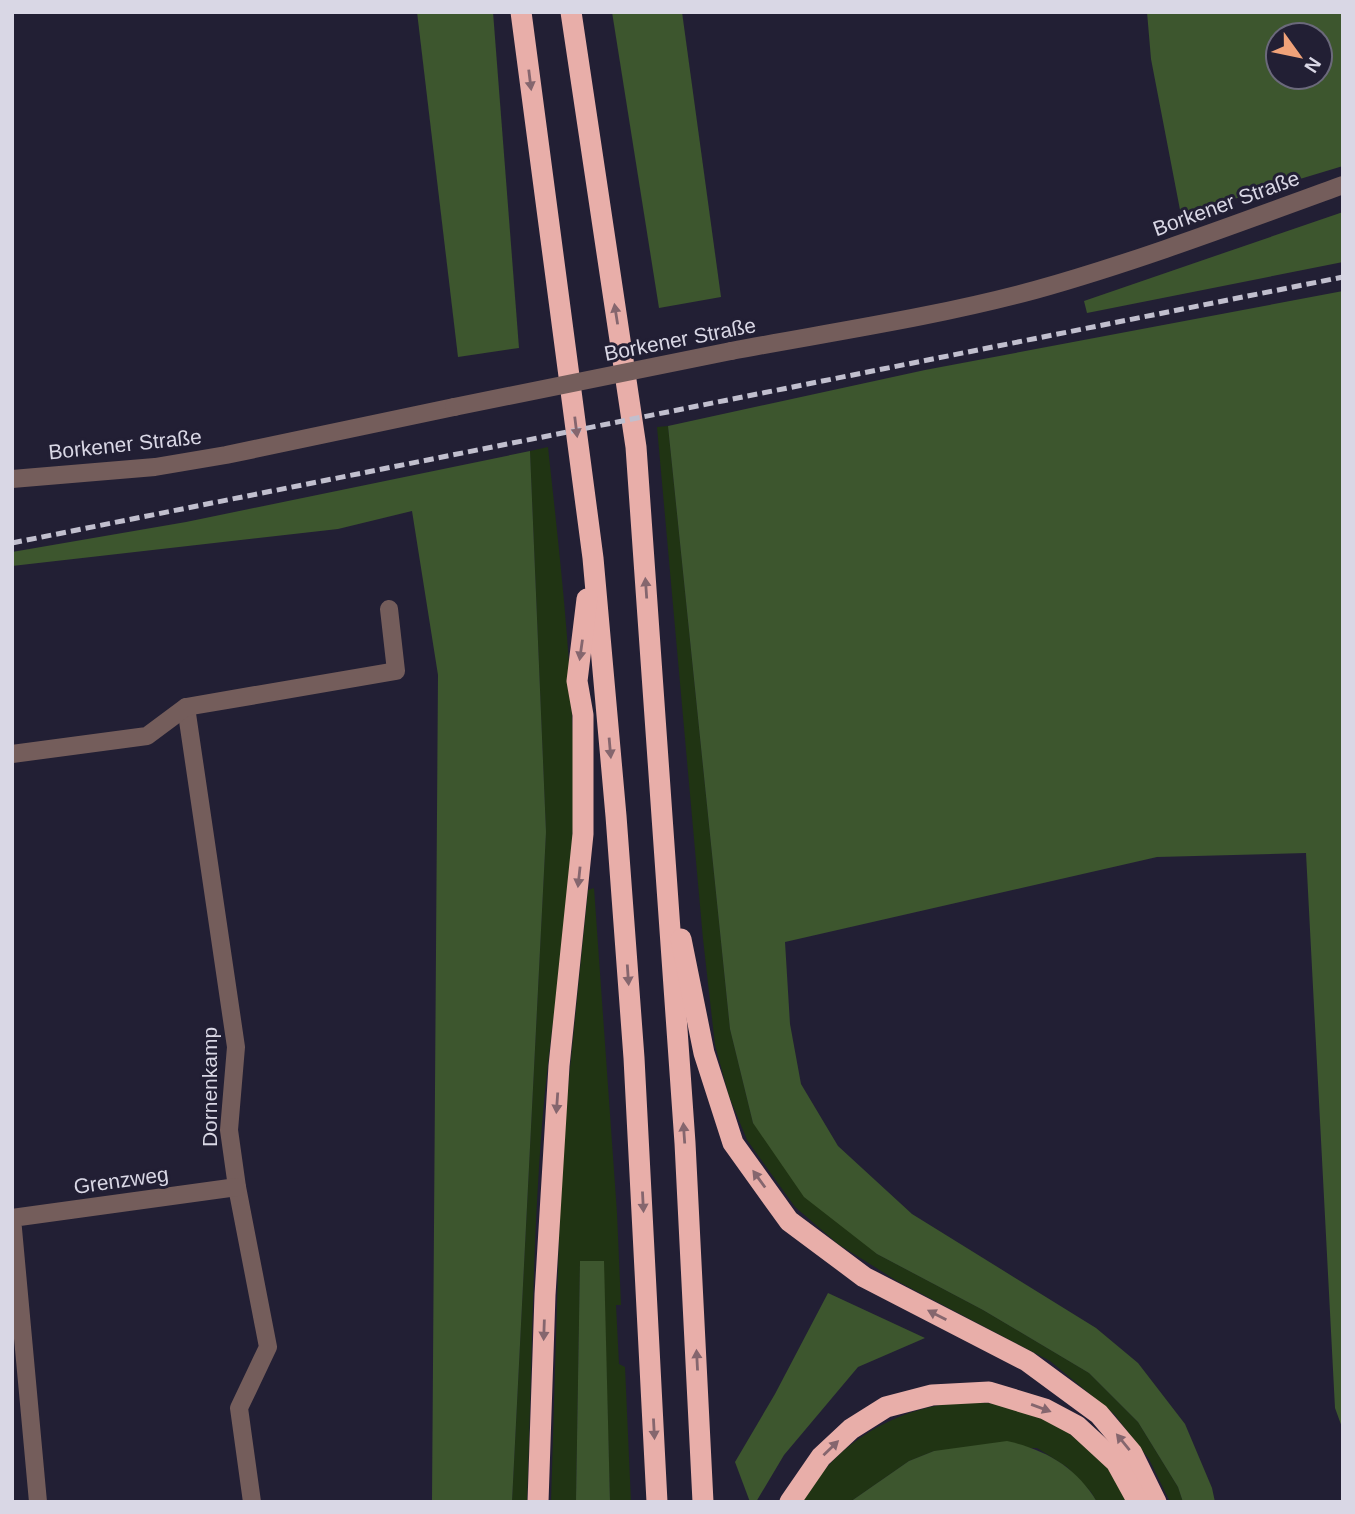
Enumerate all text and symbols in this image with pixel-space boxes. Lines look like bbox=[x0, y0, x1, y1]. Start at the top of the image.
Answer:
north arrow bbox=[1264, 21, 1334, 91]
text: N bbox=[1300, 54, 1325, 76]
one-way arrow bbox=[525, 69, 536, 91]
street label: Borkener Straße bbox=[1150, 166, 1302, 240]
one-way arrow bbox=[610, 302, 621, 324]
street label: Borkener Straße bbox=[602, 313, 758, 365]
one-way arrow bbox=[570, 416, 581, 438]
street label: Borkener Straße bbox=[47, 425, 203, 463]
one-way arrow bbox=[640, 577, 651, 599]
one-way arrow bbox=[575, 640, 586, 662]
one-way arrow bbox=[605, 738, 616, 760]
one-way arrow bbox=[573, 866, 584, 888]
one-way arrow bbox=[623, 964, 634, 986]
street label: Dornenkamp bbox=[198, 1027, 221, 1147]
one-way arrow bbox=[551, 1093, 562, 1115]
one-way arrow bbox=[679, 1122, 690, 1144]
street label: Grenzweg bbox=[72, 1162, 170, 1198]
one-way arrow bbox=[752, 1170, 766, 1188]
one-way arrow bbox=[637, 1191, 648, 1213]
one-way arrow bbox=[927, 1309, 947, 1320]
one-way arrow bbox=[538, 1320, 550, 1342]
one-way arrow bbox=[691, 1349, 702, 1371]
one-way arrow bbox=[1030, 1403, 1051, 1414]
one-way arrow bbox=[649, 1419, 660, 1441]
one-way arrow bbox=[1115, 1434, 1130, 1452]
one-way arrow bbox=[822, 1440, 839, 1456]

